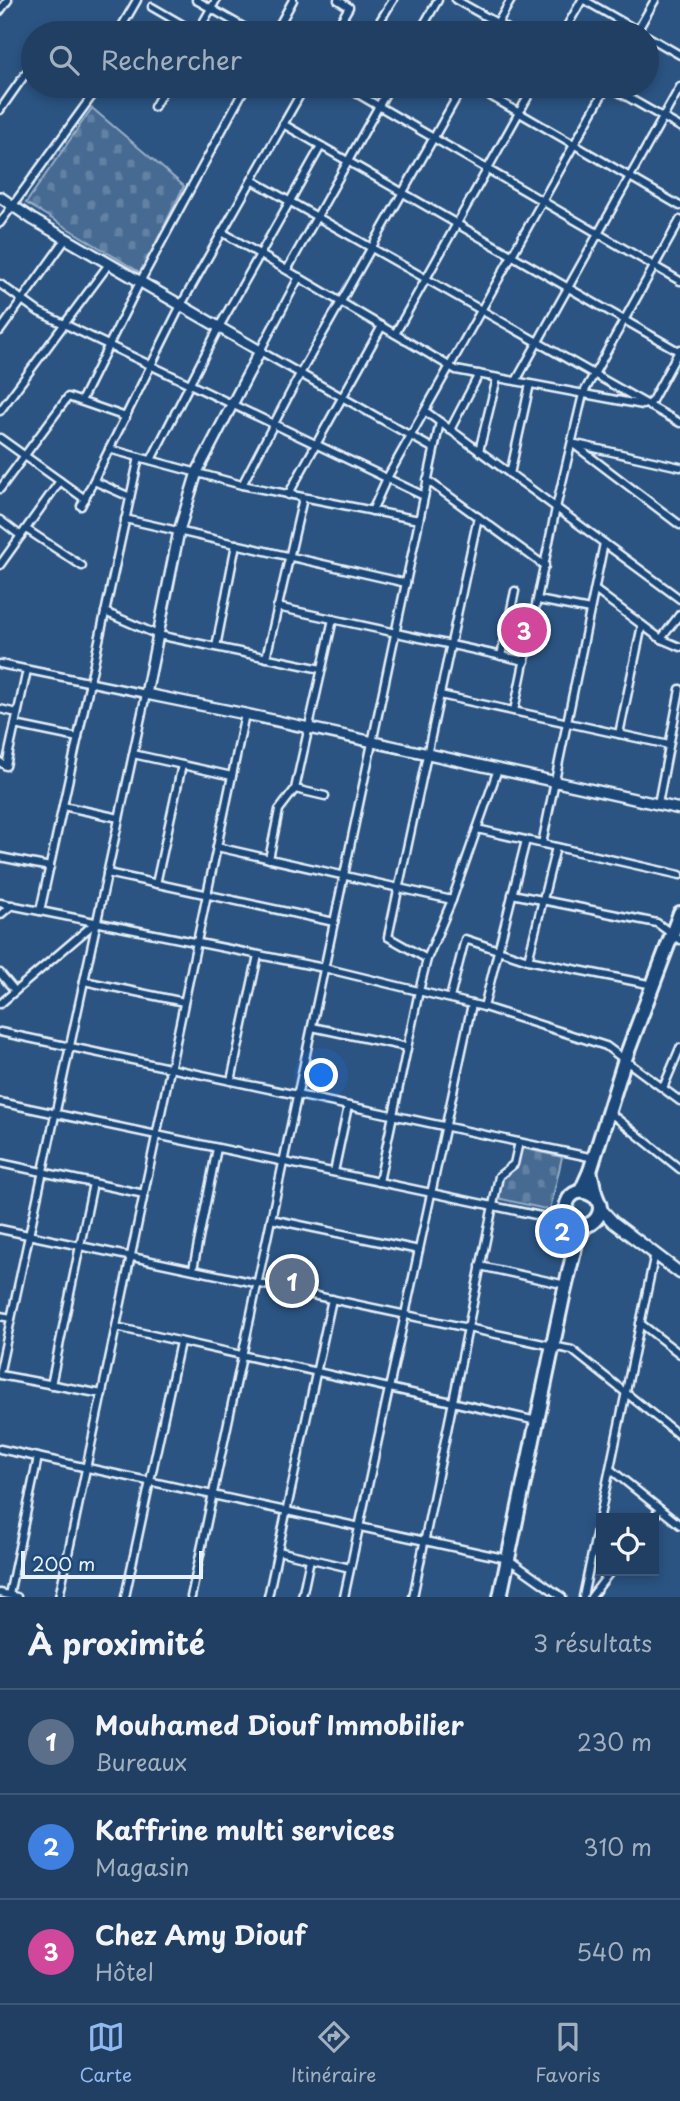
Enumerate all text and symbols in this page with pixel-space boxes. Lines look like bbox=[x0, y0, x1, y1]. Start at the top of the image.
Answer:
search box bbox=[21, 21, 659, 98]
text: Rechercher bbox=[101, 40, 242, 79]
icon: search bbox=[45, 41, 83, 79]
pin: 3 bbox=[501, 604, 547, 656]
your location bbox=[304, 1058, 338, 1092]
pin: 2 bbox=[539, 1205, 585, 1257]
pin: 1 bbox=[269, 1255, 315, 1307]
map controls bbox=[596, 1513, 659, 1576]
button: locate bbox=[596, 1513, 659, 1576]
scale bar bbox=[21, 1548, 203, 1580]
text: 200 m bbox=[32, 1549, 95, 1577]
text: À proximité bbox=[28, 1620, 205, 1665]
text: 3 résultats bbox=[533, 1625, 652, 1660]
text: Mouhamed Diouf Immobilier bbox=[95, 1705, 464, 1744]
text: 1 bbox=[46, 1724, 57, 1759]
text: 230 m bbox=[577, 1724, 652, 1759]
text: Bureaux bbox=[95, 1744, 187, 1779]
text: Kaffrine multi services bbox=[95, 1810, 394, 1849]
text: 2 bbox=[43, 1829, 59, 1864]
text: 310 m bbox=[583, 1829, 652, 1864]
text: Magasin bbox=[95, 1849, 189, 1884]
text: Chez Amy Diouf bbox=[95, 1915, 306, 1954]
text: 3 bbox=[43, 1934, 59, 1969]
text: 540 m bbox=[576, 1934, 652, 1969]
text: Hôtel bbox=[95, 1954, 154, 1989]
tab: Carte bbox=[79, 2018, 132, 2088]
tab: Itinéraire bbox=[291, 2018, 376, 2088]
tab: Favoris bbox=[535, 2018, 601, 2088]

